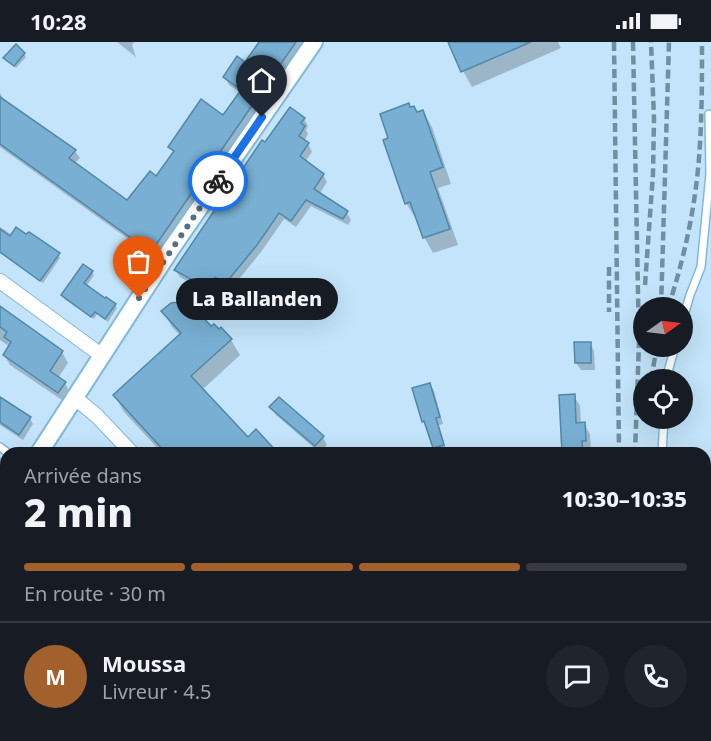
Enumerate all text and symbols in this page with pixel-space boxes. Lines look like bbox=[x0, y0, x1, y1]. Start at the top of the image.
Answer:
text: 10:28 bbox=[30, 6, 87, 36]
pin bbox=[236, 55, 287, 117]
icon: home bbox=[245, 64, 278, 97]
courier bbox=[188, 151, 248, 211]
icon: bike bbox=[202, 165, 235, 198]
pin bbox=[113, 236, 164, 298]
icon: bag bbox=[122, 245, 155, 278]
callout: La Ballanden bbox=[175, 277, 337, 319]
text: La Ballanden bbox=[192, 285, 322, 312]
north arrow bbox=[633, 297, 693, 357]
map controls bbox=[633, 297, 693, 429]
button: locate bbox=[633, 369, 693, 429]
text: Arrivée dans bbox=[24, 462, 142, 489]
text: 10:30–10:35 bbox=[562, 483, 687, 513]
text: 2 min bbox=[24, 485, 133, 538]
text: En route · 30 m bbox=[24, 580, 166, 607]
button: chat bbox=[546, 645, 609, 708]
button: phone bbox=[624, 645, 687, 708]
text: Moussa bbox=[102, 648, 186, 678]
text: M bbox=[45, 661, 66, 691]
text: Livreur · 4.5 bbox=[102, 678, 212, 705]

